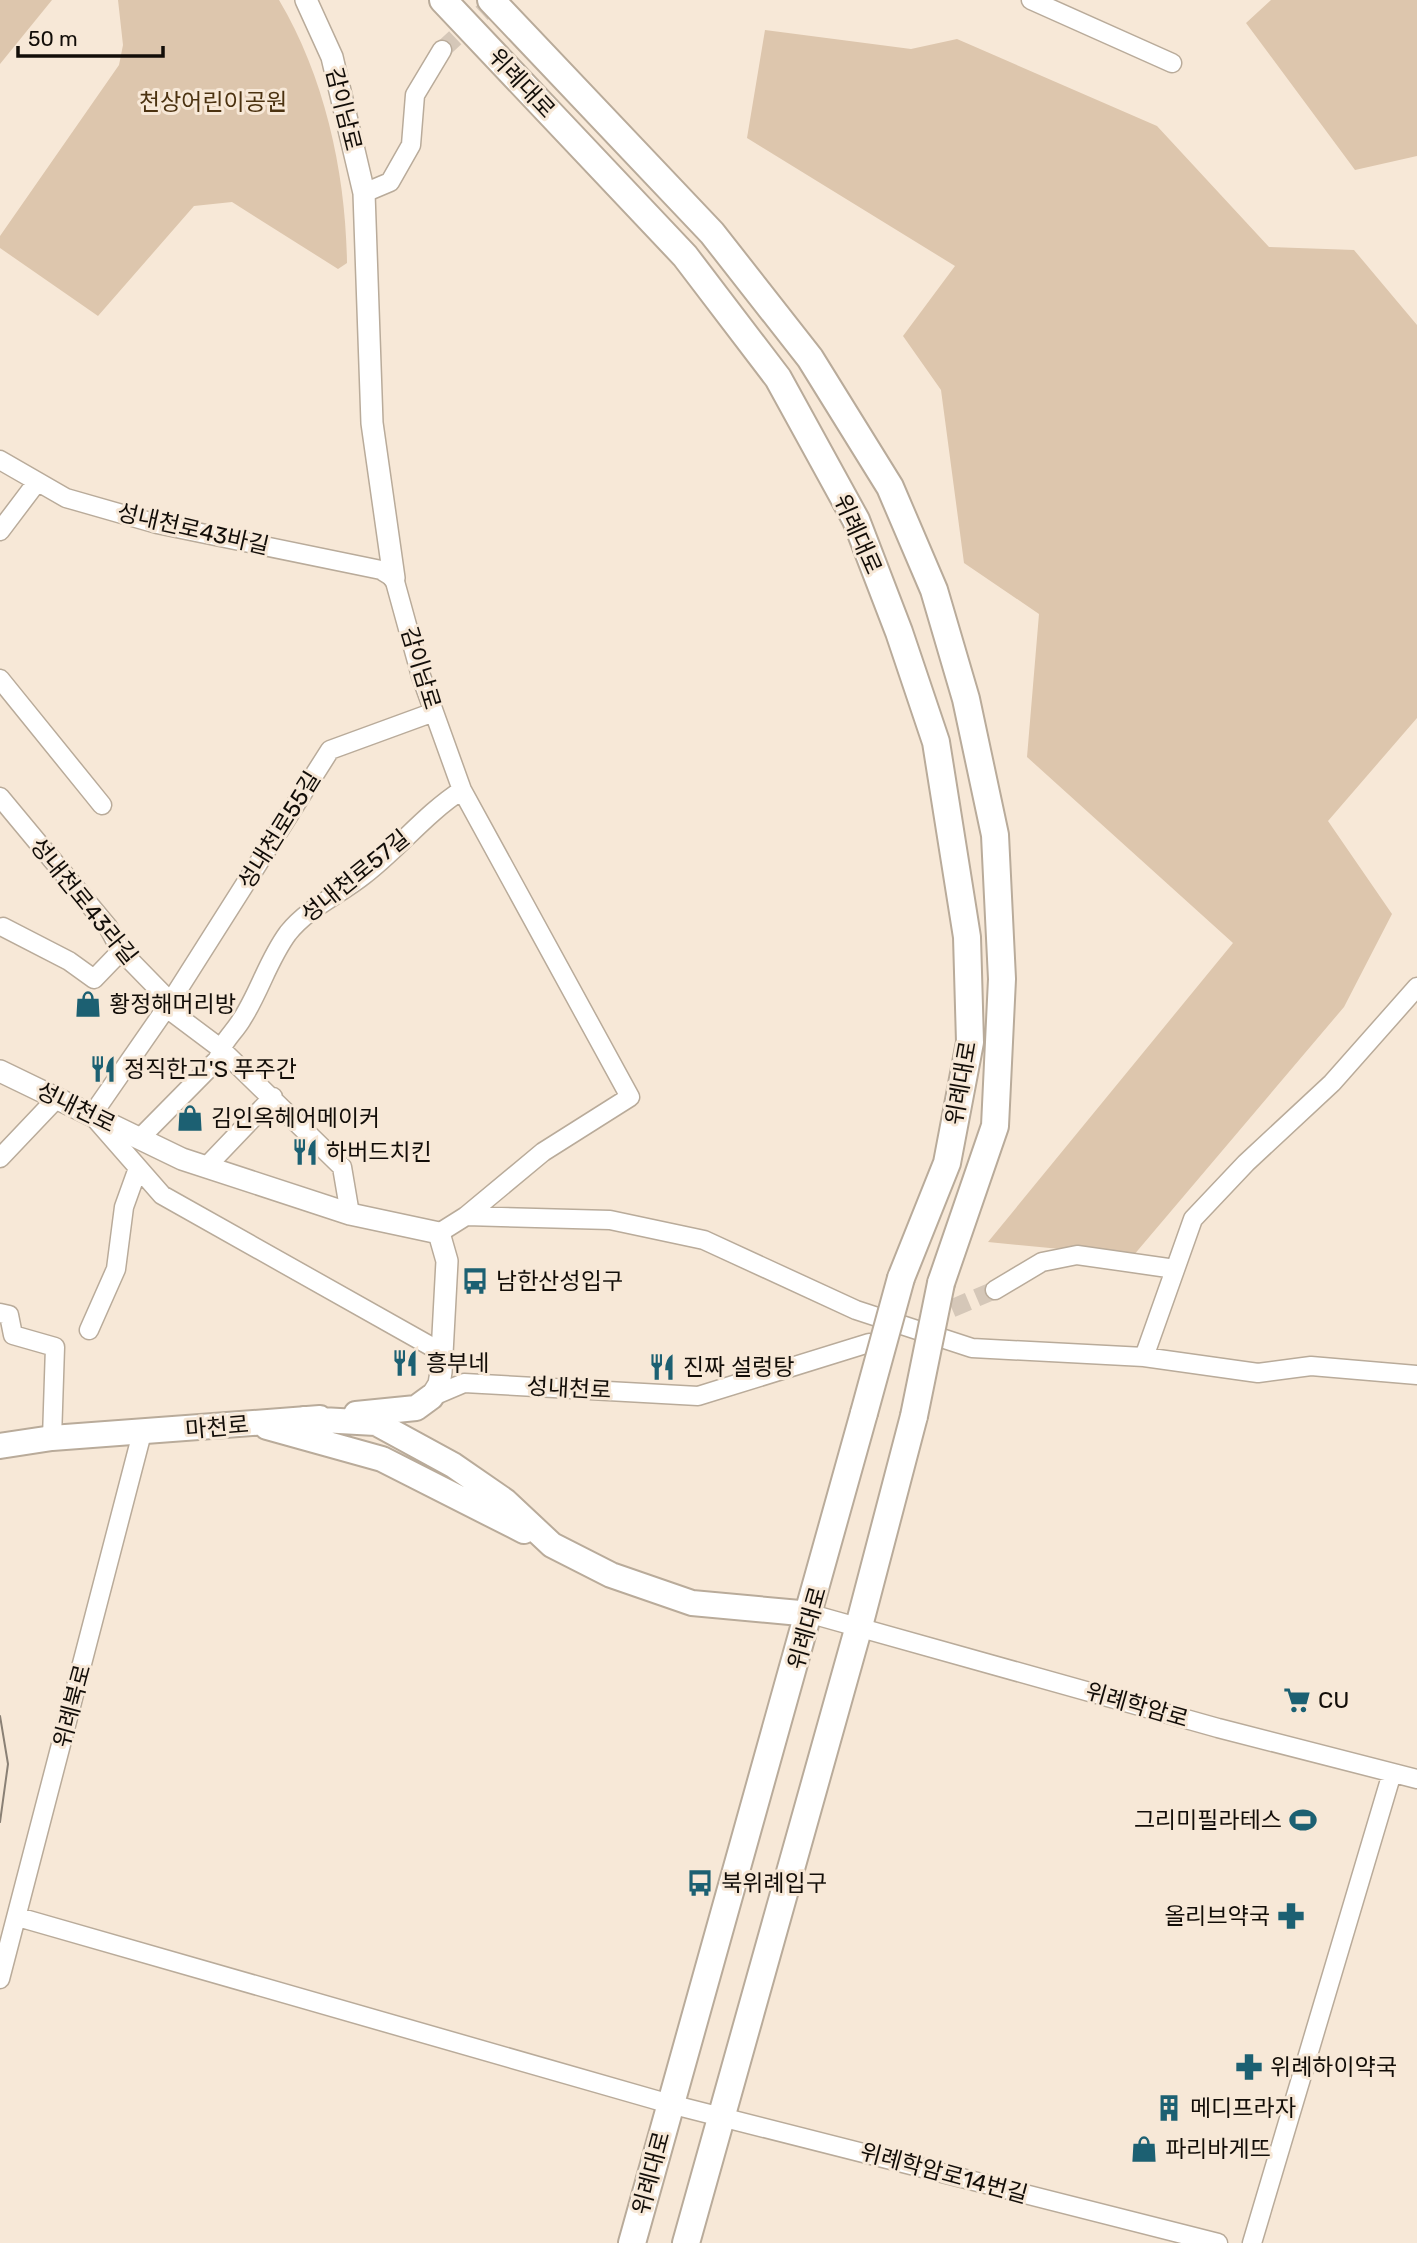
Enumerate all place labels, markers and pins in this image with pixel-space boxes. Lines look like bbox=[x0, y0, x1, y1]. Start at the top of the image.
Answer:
shop icon: 황정해머리방 bbox=[73, 989, 103, 1019]
place label: 황정해머리방 bbox=[109, 990, 236, 1018]
restaurant icon: 정직한고'S 푸주간 bbox=[88, 1054, 118, 1084]
place label: 정직한고'S 푸주간 bbox=[124, 1055, 297, 1083]
shop icon: 김인옥헤어메이커 bbox=[175, 1103, 205, 1133]
place label: 김인옥헤어메이커 bbox=[211, 1104, 380, 1132]
restaurant icon: 하버드치킨 bbox=[290, 1137, 320, 1167]
place label: 하버드치킨 bbox=[326, 1138, 432, 1166]
bus stop icon: 남한산성입구 bbox=[460, 1266, 490, 1296]
place label: 남한산성입구 bbox=[496, 1267, 623, 1295]
restaurant icon: 흥부네 bbox=[390, 1348, 420, 1378]
place label: 흥부네 bbox=[426, 1349, 489, 1377]
restaurant icon: 진짜 설렁탕 bbox=[647, 1352, 677, 1382]
place label: 진짜 설렁탕 bbox=[683, 1353, 794, 1381]
supermarket icon: CU bbox=[1282, 1685, 1312, 1715]
place label: CU bbox=[1318, 1686, 1349, 1714]
sports icon: 그리미필라테스 bbox=[1288, 1805, 1318, 1835]
place label: 그리미필라테스 bbox=[1134, 1806, 1282, 1834]
bus stop icon: 북위례입구 bbox=[685, 1868, 715, 1898]
place label: 북위례입구 bbox=[721, 1869, 827, 1897]
pharmacy icon: 올리브약국 bbox=[1276, 1901, 1306, 1931]
place label: 올리브약국 bbox=[1164, 1902, 1270, 1930]
pharmacy icon: 위례하이약국 bbox=[1234, 2052, 1264, 2082]
place label: 위례하이약국 bbox=[1270, 2053, 1397, 2081]
building icon: 메디프라자 bbox=[1154, 2093, 1184, 2123]
place label: 메디프라자 bbox=[1190, 2094, 1296, 2122]
shop icon: 파리바게뜨 bbox=[1129, 2134, 1159, 2164]
place label: 파리바게뜨 bbox=[1165, 2135, 1271, 2163]

